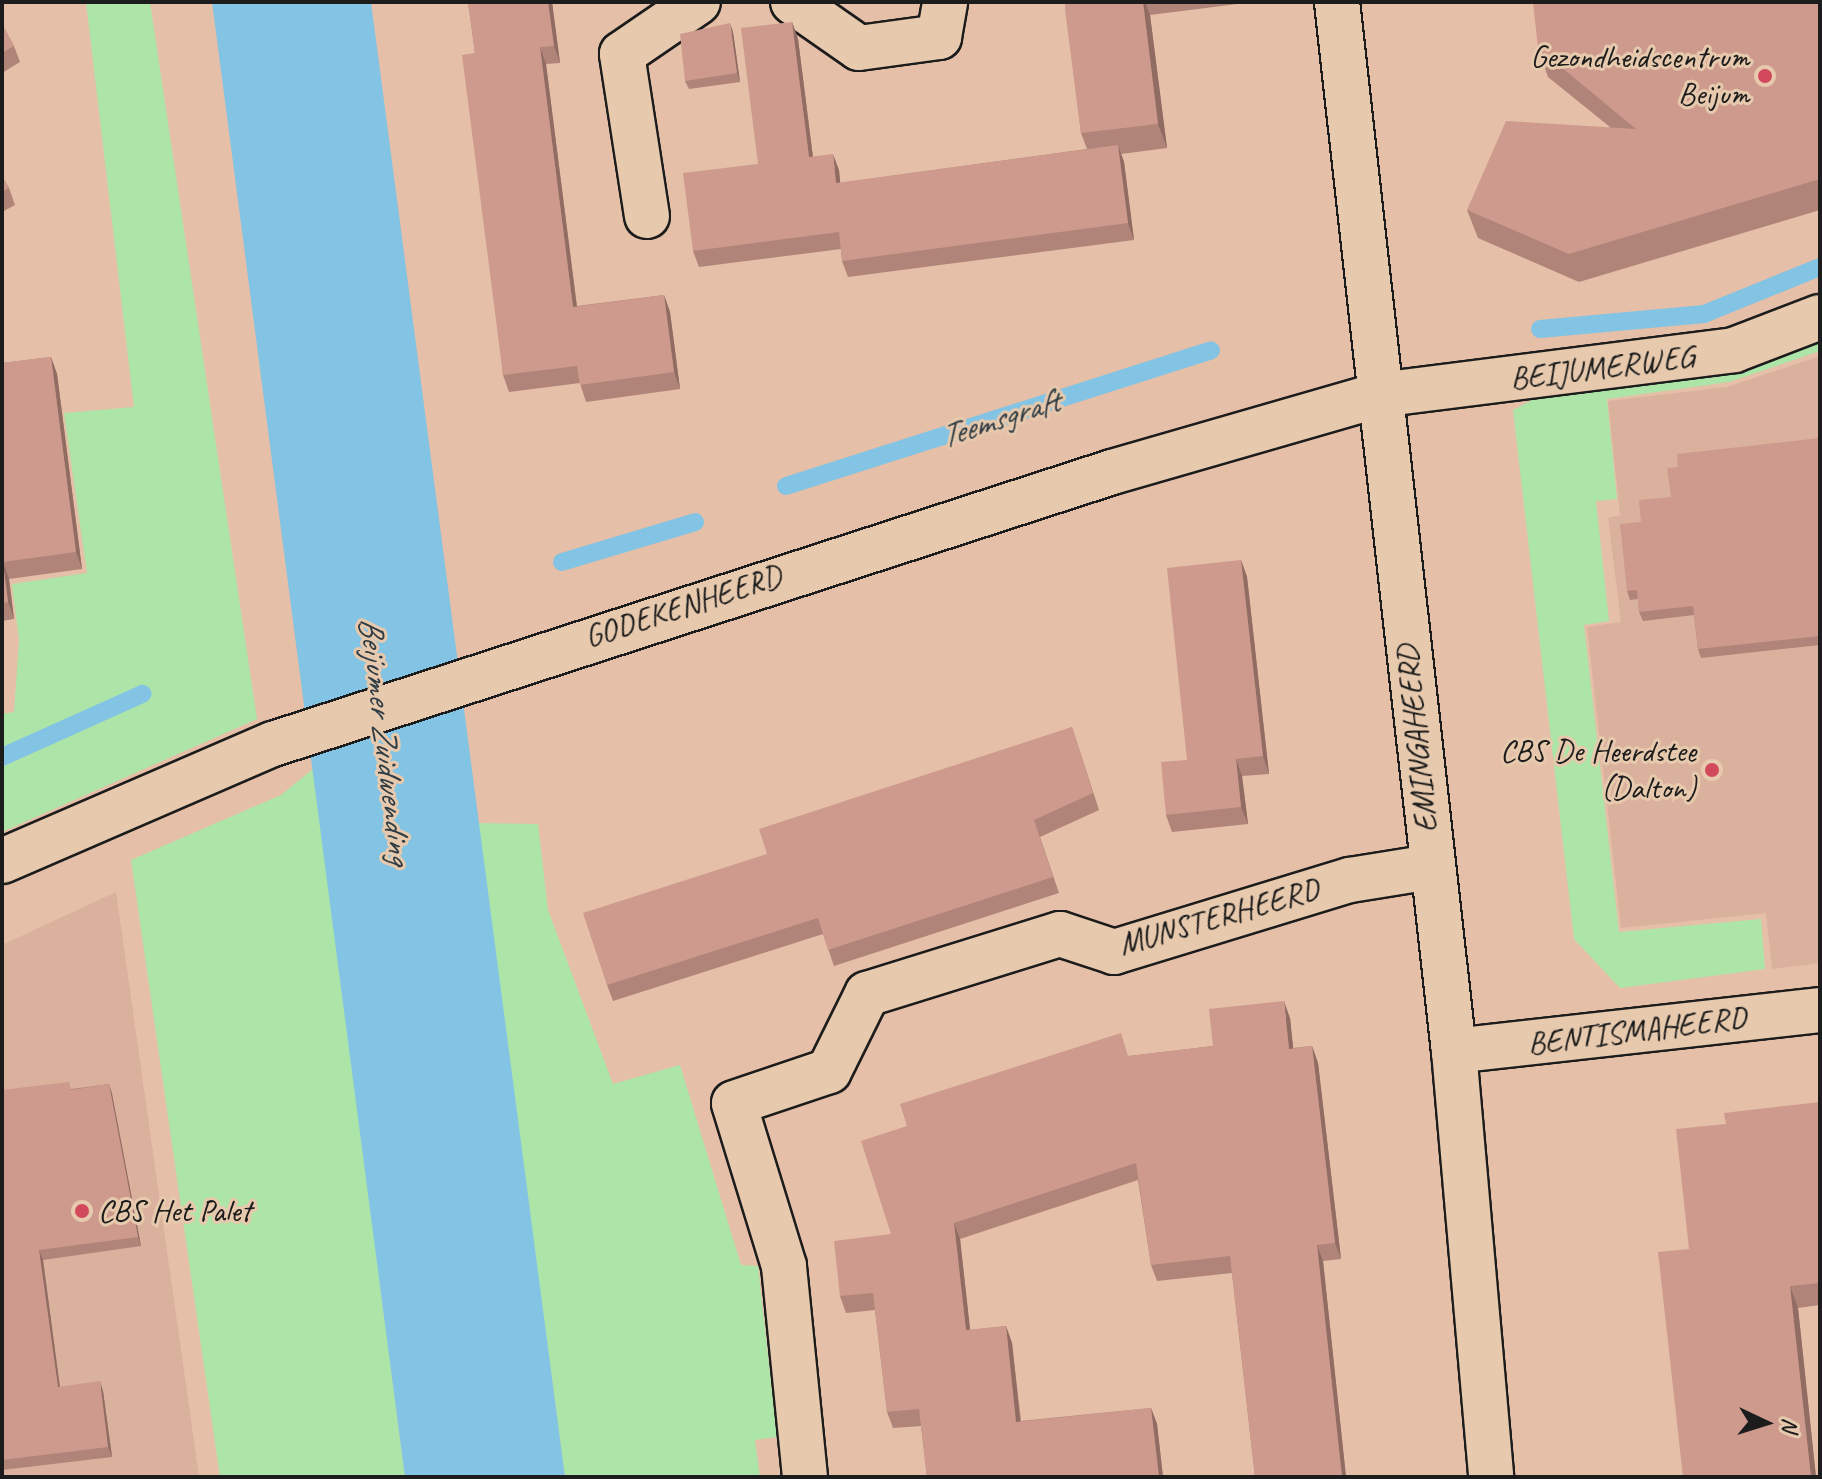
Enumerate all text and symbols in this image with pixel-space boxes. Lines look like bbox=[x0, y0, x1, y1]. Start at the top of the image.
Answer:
place label: Gezondheidscentrum Beijum bbox=[1530, 39, 1749, 114]
marker: Gezondheidscentrum Beijum bbox=[1756, 67, 1774, 85]
street label: BEIJUMERWEG bbox=[1508, 338, 1696, 398]
water label: Teemsgraft bbox=[934, 380, 1064, 456]
street label: GODEKENHEERD bbox=[580, 557, 786, 657]
water label: Beijumer Zuidwending bbox=[351, 615, 421, 865]
street label: EMINGAHEERD bbox=[1388, 643, 1446, 835]
place label: CBS De Heerdstee (Dalton) bbox=[1500, 733, 1696, 808]
marker: CBS De Heerdstee (Dalton) bbox=[1703, 761, 1721, 779]
street label: MUNSTERHEERD bbox=[1114, 870, 1324, 964]
street label: BENTISMAHEERD bbox=[1525, 999, 1749, 1063]
place label: CBS Het Palet bbox=[98, 1192, 253, 1230]
marker: CBS Het Palet bbox=[73, 1202, 91, 1220]
north arrow bbox=[1726, 1383, 1806, 1463]
text: N bbox=[1776, 1417, 1804, 1432]

